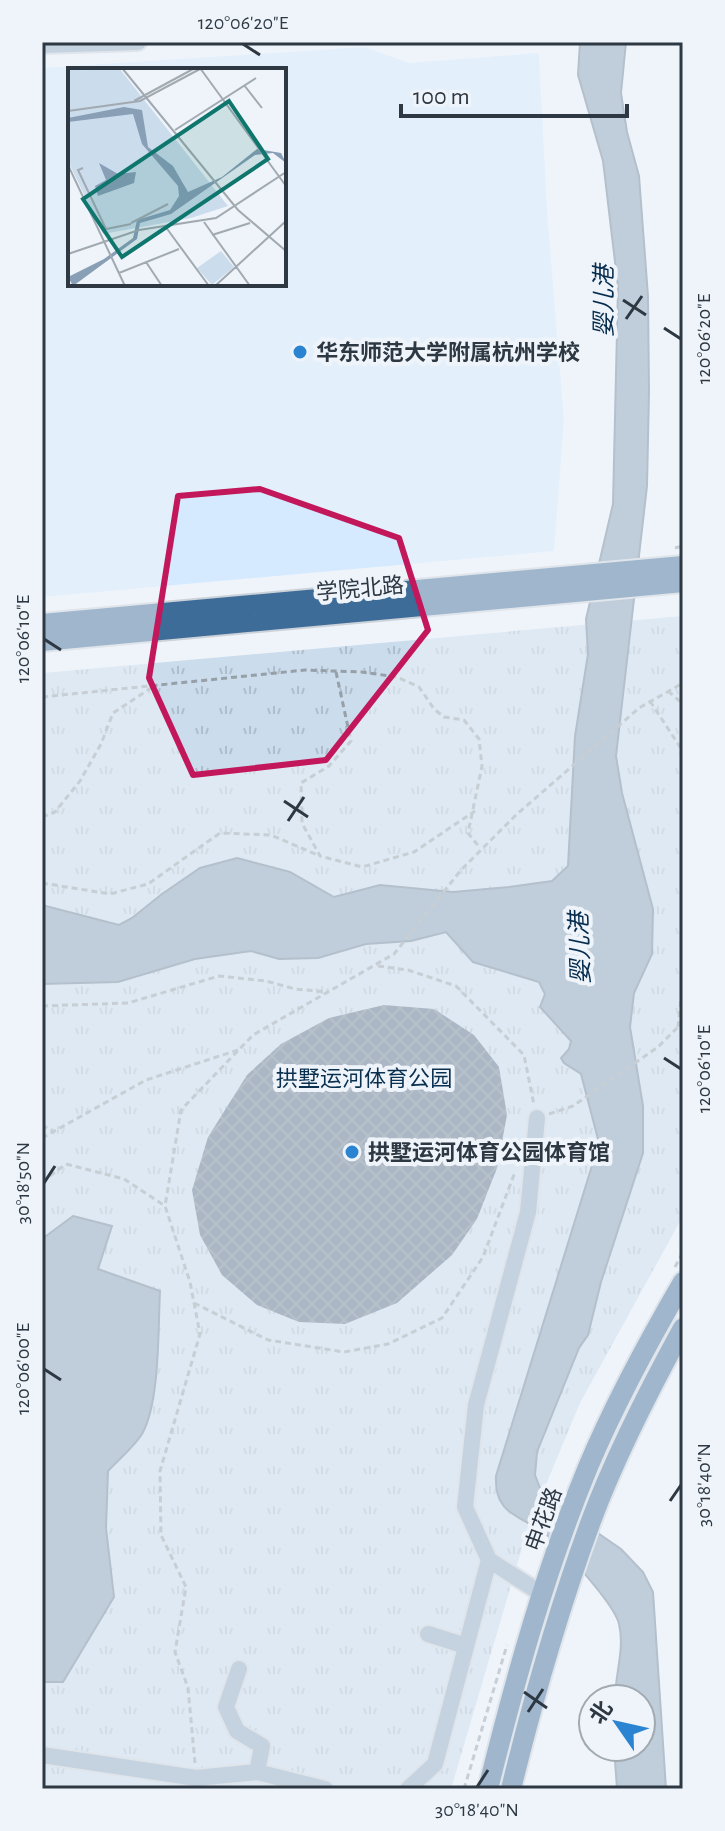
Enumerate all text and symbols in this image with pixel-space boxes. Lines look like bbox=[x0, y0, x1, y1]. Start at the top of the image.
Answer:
text: 120°06'20"E bbox=[198, 13, 289, 33]
inset map bbox=[68, 68, 286, 286]
scale bar bbox=[401, 68, 627, 118]
text: 100 m bbox=[413, 85, 470, 109]
water label: 婴儿港 bbox=[591, 262, 617, 337]
text: 120°06'20"E bbox=[694, 293, 714, 384]
place label: 华东师范大学附属杭州学校 bbox=[316, 341, 580, 364]
marker: 华东师范大学附属杭州学校 bbox=[291, 343, 309, 361]
street label: 学院北路 bbox=[315, 573, 405, 604]
text: 120°06'10"E bbox=[13, 594, 33, 683]
water label: 婴儿港 bbox=[566, 909, 594, 984]
text: 120°06'10"E bbox=[694, 1024, 714, 1113]
park label: 拱墅运河体育公园 bbox=[276, 1067, 452, 1090]
place label: 拱墅运河体育公园体育馆 bbox=[368, 1140, 610, 1164]
text: 30°18'50"N bbox=[13, 1142, 33, 1224]
marker: 拱墅运河体育公园体育馆 bbox=[343, 1143, 361, 1161]
text: 120°06'00"E bbox=[13, 1323, 33, 1415]
text: 30°18'40"N bbox=[694, 1443, 714, 1527]
street label: 申花路 bbox=[521, 1484, 566, 1554]
north arrow bbox=[577, 1683, 657, 1763]
text: 北 bbox=[585, 1697, 617, 1728]
text: 30°18'40"N bbox=[435, 1800, 519, 1820]

